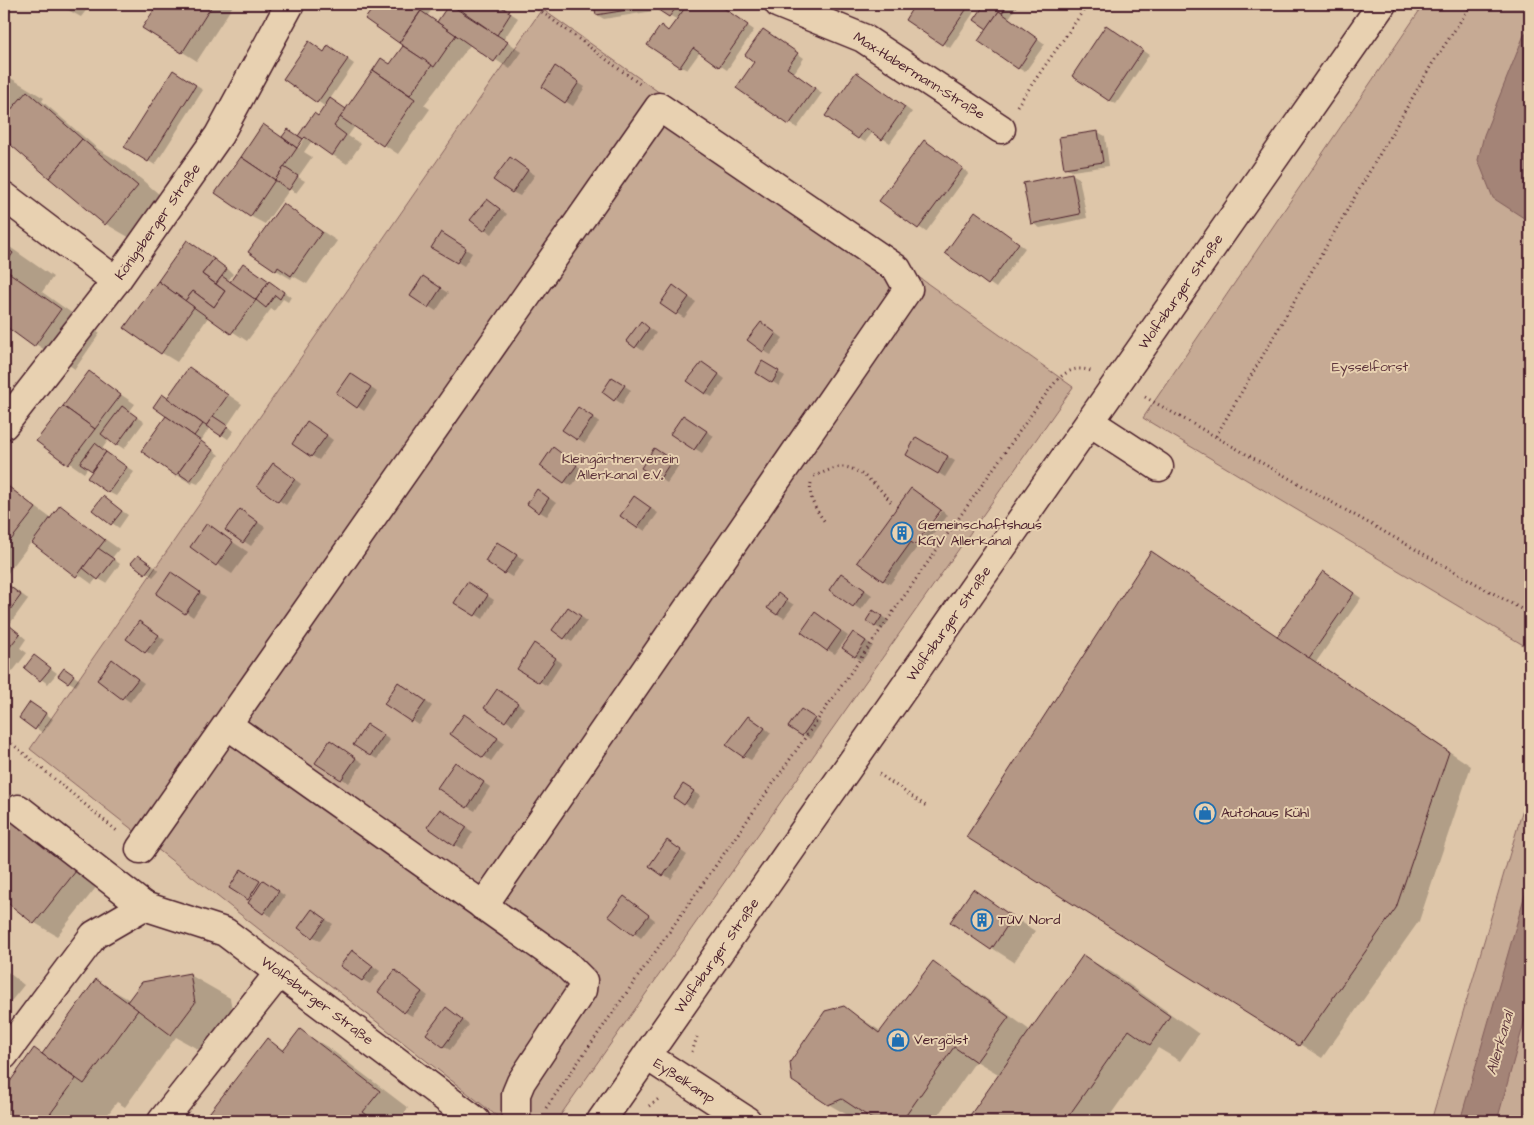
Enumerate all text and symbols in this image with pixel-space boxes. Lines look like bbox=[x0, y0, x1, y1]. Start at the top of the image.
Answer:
street label: Max-Habermann-Straße bbox=[849, 27, 989, 125]
street label: Königsberger Straße bbox=[110, 159, 206, 284]
street label: Wolfsburger Straße bbox=[1134, 230, 1229, 354]
park label: Eysselforst bbox=[1332, 357, 1409, 377]
park label: Kleingärtnerverein Allerkanal e.V. bbox=[562, 449, 678, 485]
place label: Gemeinschaftshaus KGV Allerkanal bbox=[918, 515, 1042, 551]
building icon: Gemeinschaftshaus KGV Allerkanal bbox=[890, 521, 914, 545]
street label: Wolfsburger Straße bbox=[902, 562, 997, 686]
shop icon: Autohaus Kühl bbox=[1193, 801, 1217, 825]
place label: Autohaus Kühl bbox=[1221, 803, 1309, 823]
street label: Wolfsburger Straße bbox=[670, 894, 765, 1018]
building icon: TÜV Nord bbox=[970, 908, 994, 932]
place label: TÜV Nord bbox=[998, 910, 1061, 930]
street label: Wolfsburger Straße bbox=[256, 952, 378, 1050]
water label: Allerkanal bbox=[1481, 1007, 1520, 1077]
shop icon: Vergölst bbox=[886, 1028, 910, 1052]
place label: Vergölst bbox=[914, 1030, 968, 1050]
street label: Eyßelkamp bbox=[649, 1054, 719, 1109]

